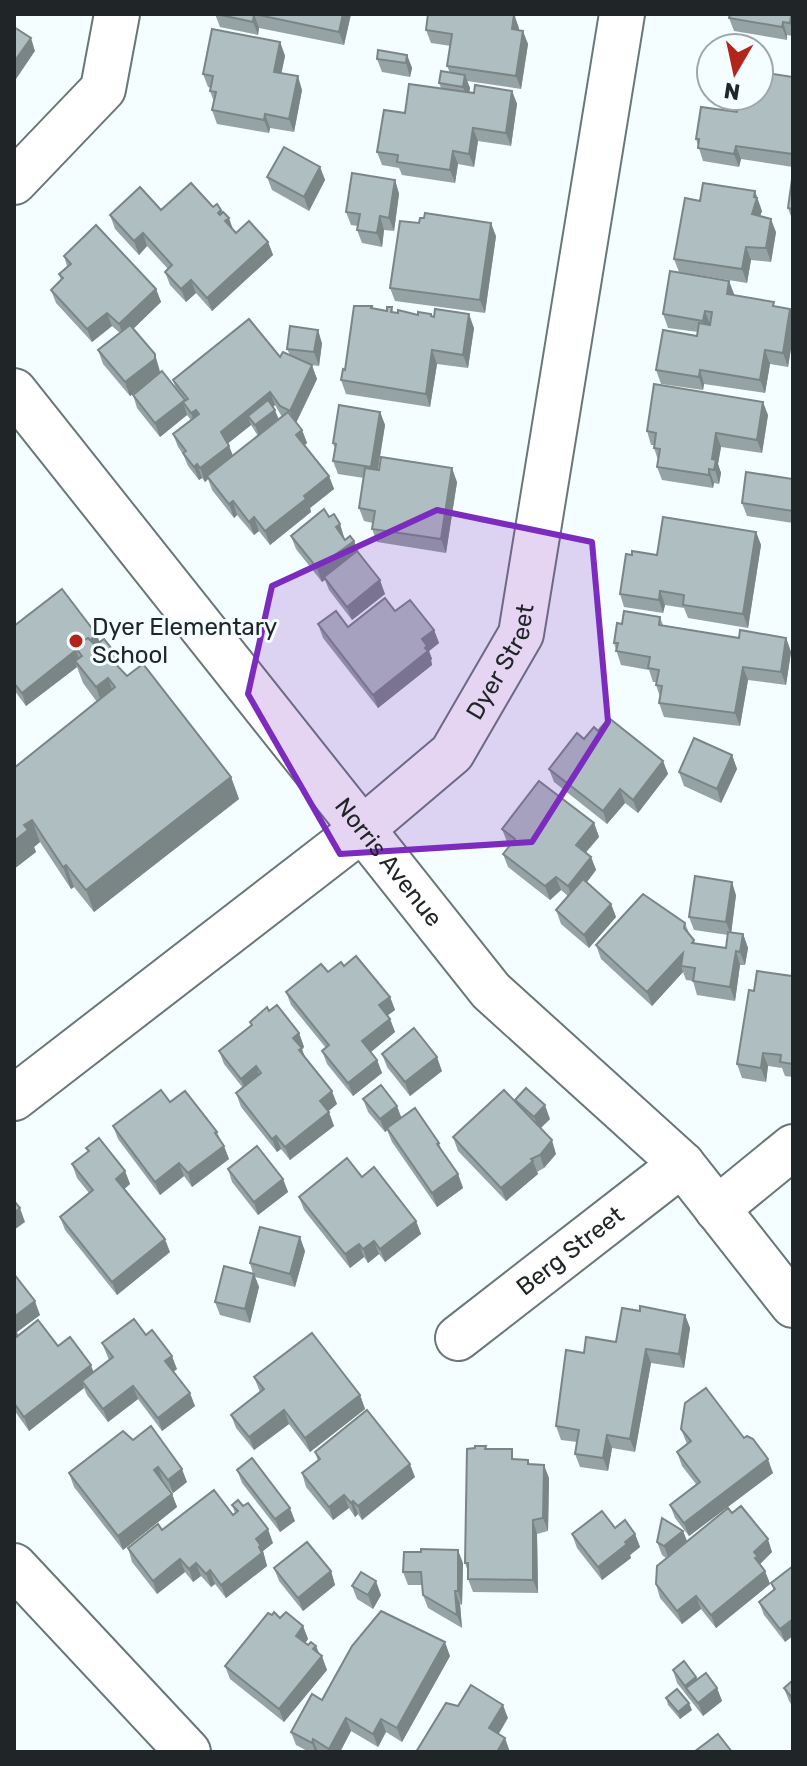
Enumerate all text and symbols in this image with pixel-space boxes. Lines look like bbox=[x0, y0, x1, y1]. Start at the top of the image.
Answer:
north arrow bbox=[695, 32, 775, 112]
text: N bbox=[722, 77, 742, 106]
street label: Dyer Street bbox=[460, 602, 540, 725]
place label: Dyer Elementary School bbox=[92, 613, 277, 669]
marker: Dyer Elementary School bbox=[67, 632, 85, 650]
street label: Norris Avenue bbox=[329, 792, 448, 932]
street label: Berg Street bbox=[511, 1201, 629, 1301]

